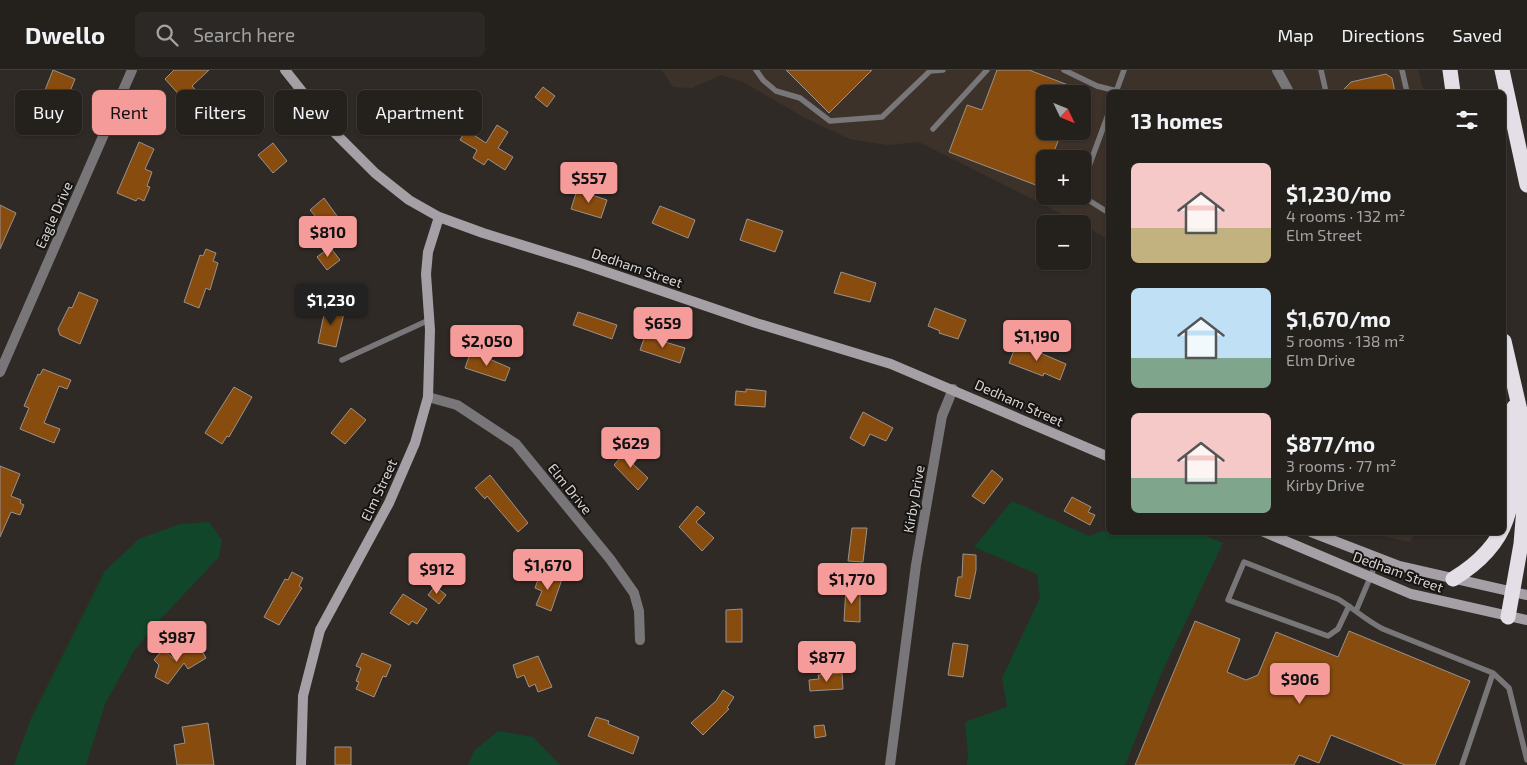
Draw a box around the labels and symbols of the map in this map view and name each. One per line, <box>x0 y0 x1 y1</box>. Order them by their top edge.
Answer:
north arrow <box>1036 85 1091 140</box>
pin: $557 <box>559 162 619 204</box>
street label: Eagle Drive <box>31 179 76 251</box>
pin: $810 <box>298 216 358 258</box>
street label: Dedham Street <box>590 244 685 291</box>
pin: $1,230 <box>290 284 372 326</box>
pin: $659 <box>633 306 693 349</box>
pin: $1,190 <box>996 320 1078 362</box>
pin: $2,050 <box>446 324 528 367</box>
street label: Dedham Street <box>972 375 1066 430</box>
pin: $629 <box>601 426 661 469</box>
street label: Elm Street <box>357 456 400 523</box>
street label: Elm Drive <box>545 460 596 518</box>
street label: Kirby Drive <box>899 464 928 534</box>
street label: Dedham Street <box>1351 547 1446 596</box>
pin: $1,670 <box>507 548 589 591</box>
pin: $912 <box>407 552 467 595</box>
pin: $1,770 <box>811 562 893 605</box>
pin: $987 <box>147 620 207 663</box>
pin: $877 <box>797 640 857 683</box>
pin: $906 <box>1270 662 1330 705</box>

